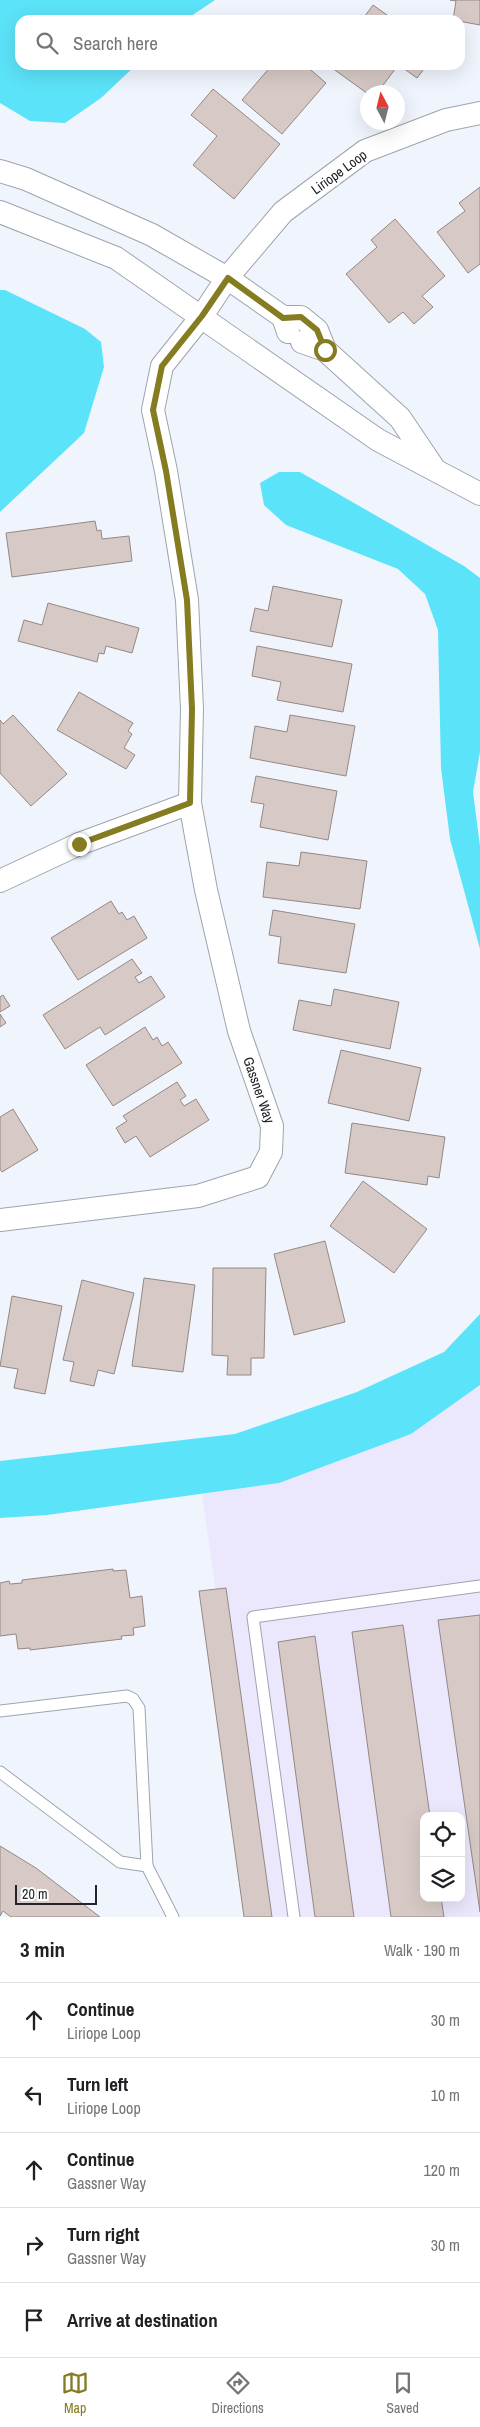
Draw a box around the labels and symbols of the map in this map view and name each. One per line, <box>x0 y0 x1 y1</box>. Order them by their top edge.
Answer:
north arrow <box>360 85 405 130</box>
street label: Liriope Loop <box>308 146 370 198</box>
route start <box>314 339 337 362</box>
route end <box>68 833 91 856</box>
street label: Gassner Way <box>239 1054 279 1126</box>
scale bar <box>15 1882 98 1905</box>

